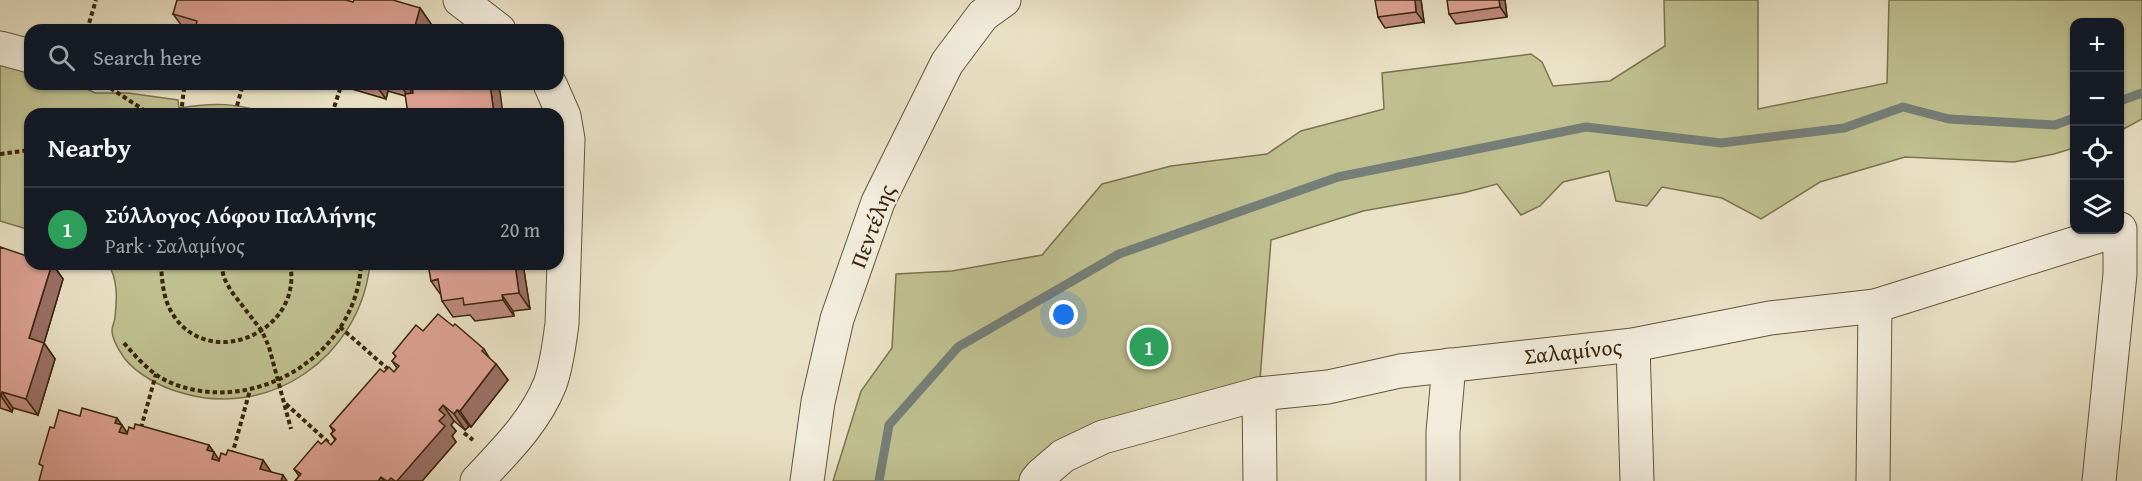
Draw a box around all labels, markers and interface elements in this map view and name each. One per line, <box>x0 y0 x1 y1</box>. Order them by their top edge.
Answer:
map controls <box>2070 18 2124 234</box>
button: + <box>2070 18 2124 72</box>
search box <box>24 24 564 90</box>
icon: search <box>45 41 78 74</box>
text: Search here <box>93 41 202 73</box>
button: − <box>2070 72 2124 126</box>
button: locate <box>2070 126 2124 180</box>
text: Nearby <box>48 128 131 167</box>
street label: Πεντέλης <box>841 179 903 272</box>
button: layers <box>2070 180 2124 234</box>
text: Σύλλογος Λόφου Παλλήνης <box>105 199 376 231</box>
text: 1 <box>62 215 73 244</box>
text: 20 m <box>500 215 540 244</box>
text: Park · Σαλαμίνος <box>105 231 245 260</box>
your location <box>1049 300 1078 329</box>
pin: 1 <box>1130 324 1168 370</box>
street label: Σαλαμίνος <box>1523 330 1624 372</box>

